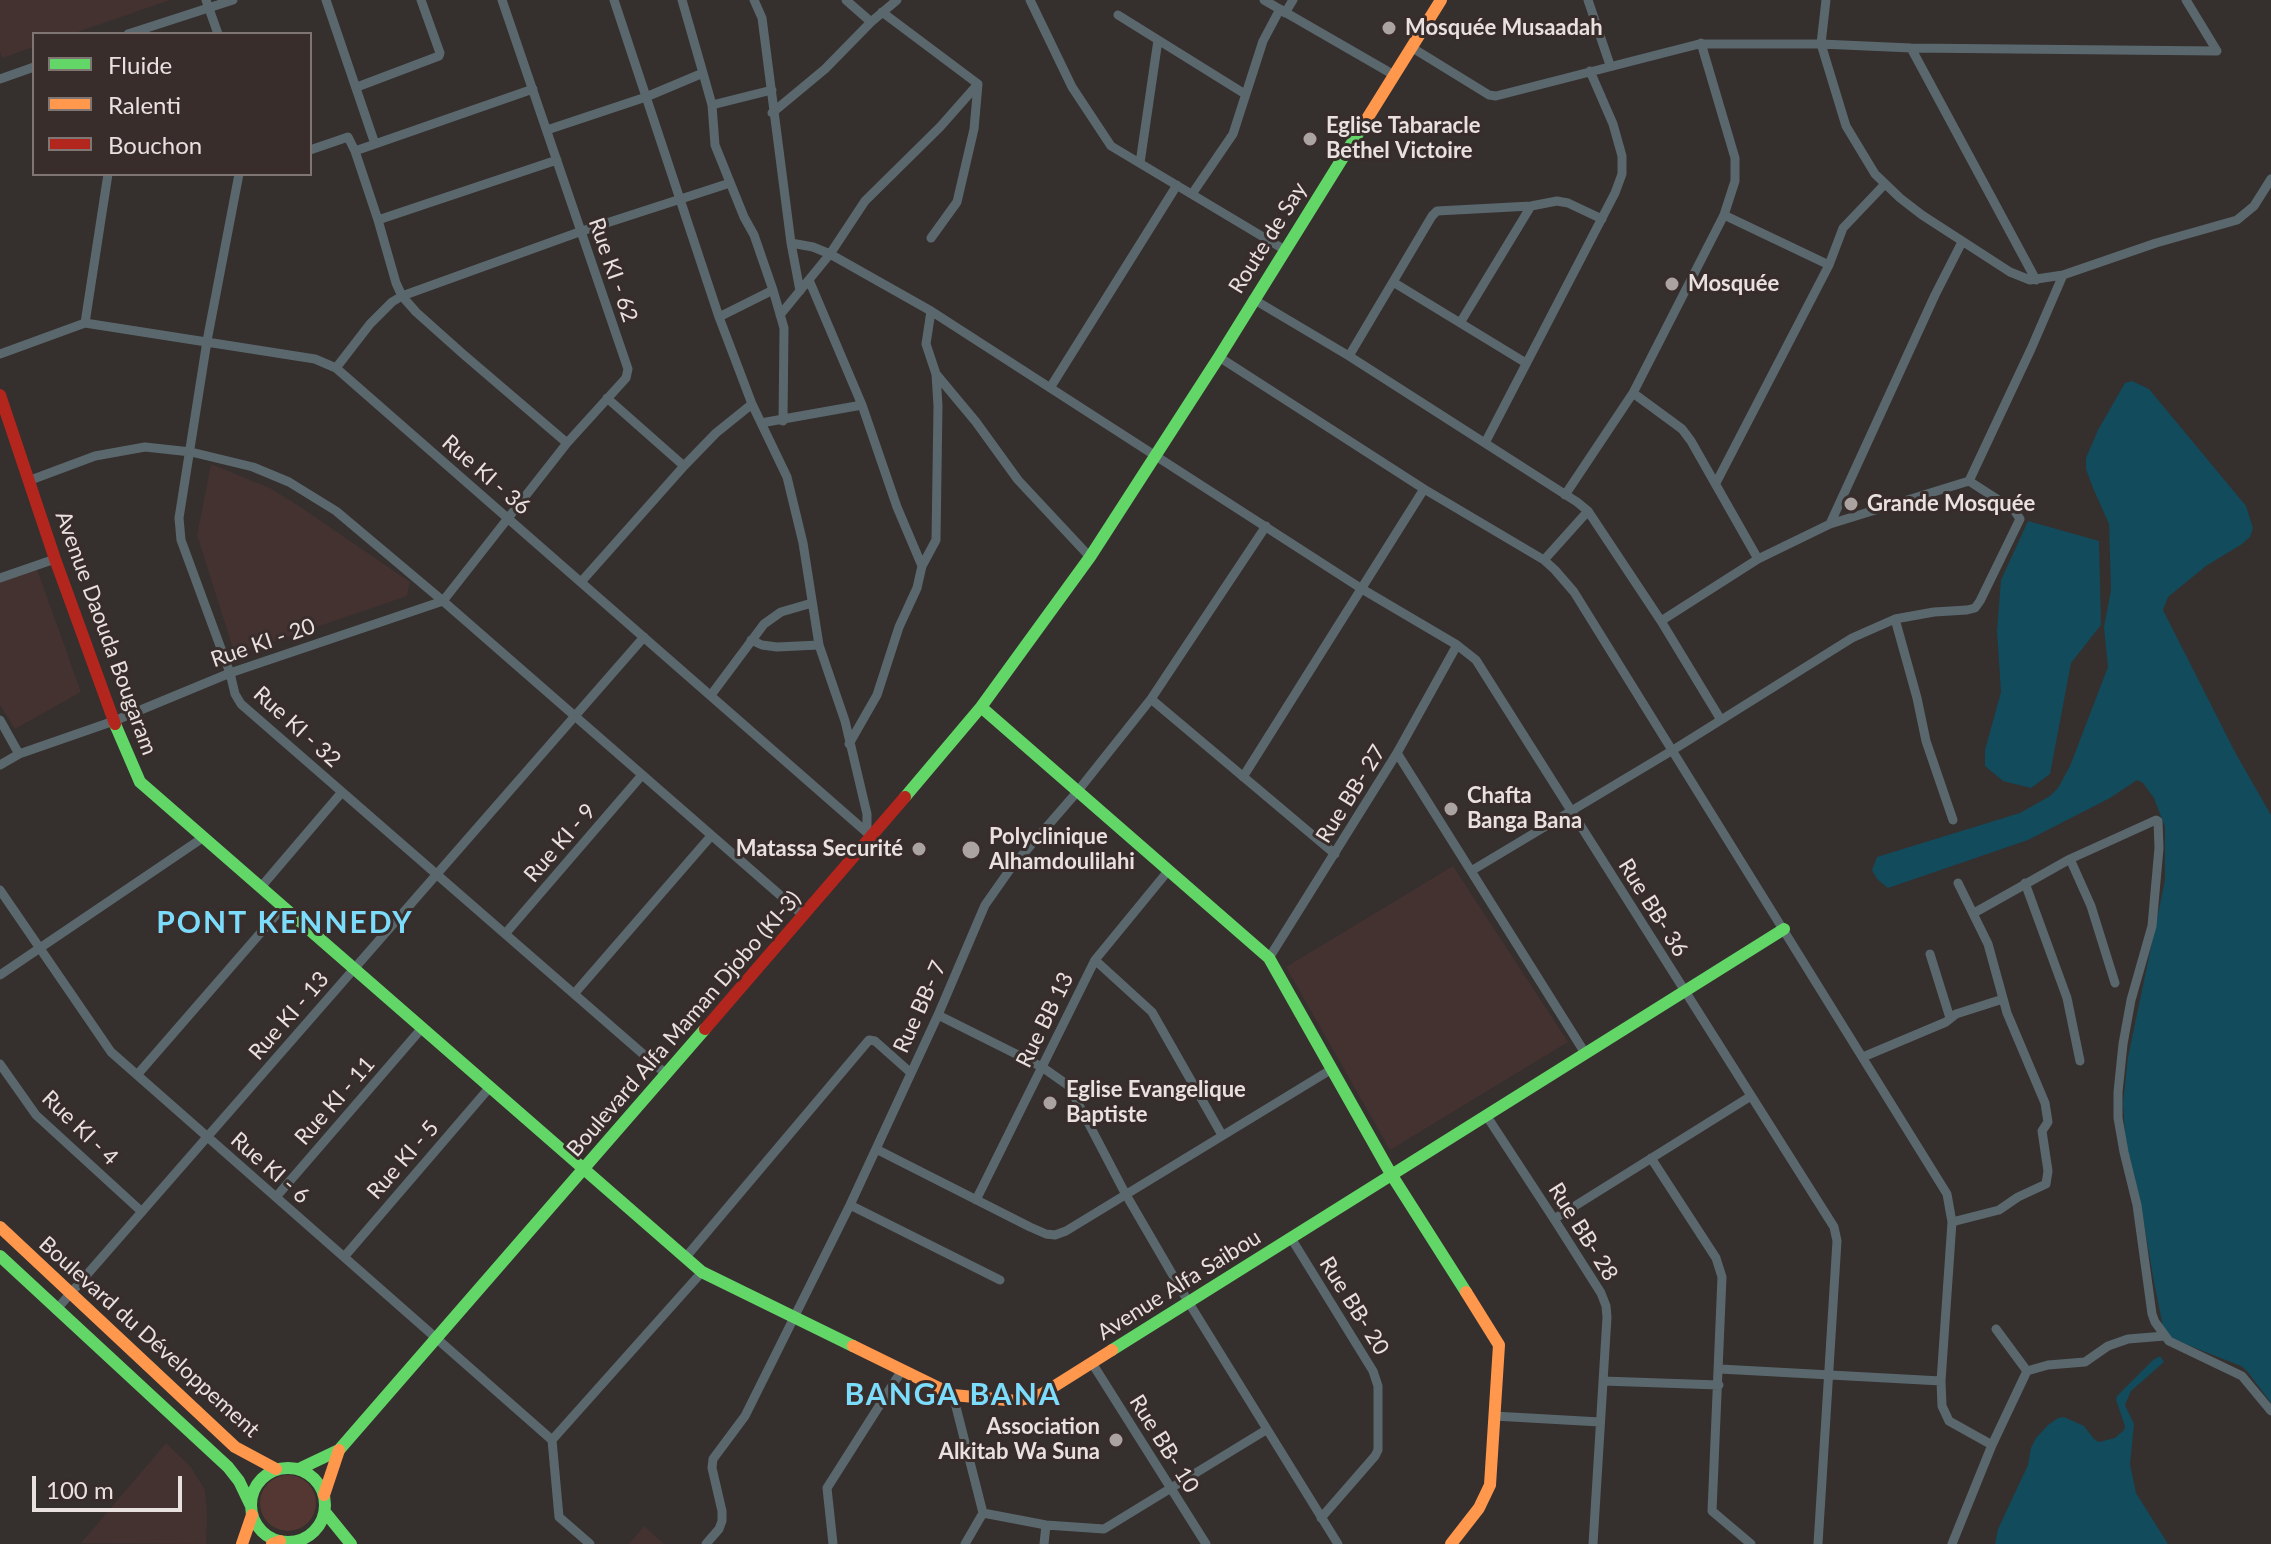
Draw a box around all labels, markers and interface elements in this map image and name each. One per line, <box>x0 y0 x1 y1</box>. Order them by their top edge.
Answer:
place label: Mosquée Musaadah <box>1405 15 1603 41</box>
marker: Mosquée Musaadah <box>1380 19 1398 37</box>
legend <box>32 32 312 176</box>
text: Fluide <box>108 50 172 79</box>
text: Ralenti <box>108 90 181 119</box>
place label: Eglise Tabaracle Bethel Victoire <box>1326 113 1480 164</box>
text: Bouchon <box>108 130 202 159</box>
marker: Eglise Tabaracle Bethel Victoire <box>1301 130 1319 148</box>
street label: Route de Say <box>1223 177 1313 299</box>
street label: Rue KI - 62 <box>583 214 643 326</box>
place label: Mosquée <box>1688 271 1779 297</box>
marker: Mosquée <box>1663 275 1681 293</box>
street label: Rue KI - 36 <box>436 429 536 521</box>
place label: Grande Mosquée <box>1867 491 2035 517</box>
marker: Grande Mosquée <box>1842 495 1860 513</box>
street label: Avenue Daouda Bougaram <box>50 508 162 758</box>
street label: Rue KI - 20 <box>207 613 319 673</box>
street label: Rue KI - 32 <box>248 681 346 773</box>
street label: Rue BB- 27 <box>1310 740 1392 848</box>
place label: Chafta Banga Bana <box>1467 783 1582 834</box>
street label: Rue KI - 9 <box>519 798 601 888</box>
marker: Chafta Banga Bana <box>1442 800 1460 818</box>
place label: Polyclinique Alhamdoulilahi <box>989 824 1135 876</box>
place label: Matassa Securité <box>736 836 903 862</box>
marker: Polyclinique Alhamdoulilahi <box>960 839 982 861</box>
marker: Matassa Securité <box>910 840 928 858</box>
street label: Rue BB- 36 <box>1612 854 1694 962</box>
street label: Boulevard Alfa Maman Djobo (KI-3) <box>561 886 807 1162</box>
district label: PONT KENNEDY <box>156 905 414 941</box>
street label: Rue BB- 7 <box>888 957 952 1057</box>
street label: Rue KI - 13 <box>243 966 335 1066</box>
street label: Rue BB 13 <box>1011 968 1079 1072</box>
street label: Rue KI - 11 <box>289 1051 381 1151</box>
place label: Eglise Evangelique Baptiste <box>1066 1077 1246 1128</box>
street label: Rue KI - 4 <box>36 1085 124 1171</box>
marker: Eglise Evangelique Baptiste <box>1041 1094 1059 1112</box>
street label: Rue KI - 5 <box>362 1115 444 1205</box>
street label: Rue KI - 6 <box>225 1127 315 1209</box>
street label: Rue BB- 28 <box>1542 1178 1624 1286</box>
street label: Avenue Alfa Saibou <box>1092 1224 1266 1346</box>
street label: Boulevard du Développement <box>33 1231 265 1443</box>
street label: Rue BB- 20 <box>1313 1252 1395 1360</box>
district label: BANGA BANA <box>844 1377 1062 1413</box>
street label: Rue BB- 10 <box>1123 1390 1205 1498</box>
place label: Association Alkitab Wa Suna <box>939 1414 1100 1466</box>
marker: Association Alkitab Wa Suna <box>1107 1431 1125 1449</box>
scale bar <box>36 1460 186 1510</box>
text: 100 m <box>46 1475 114 1504</box>

